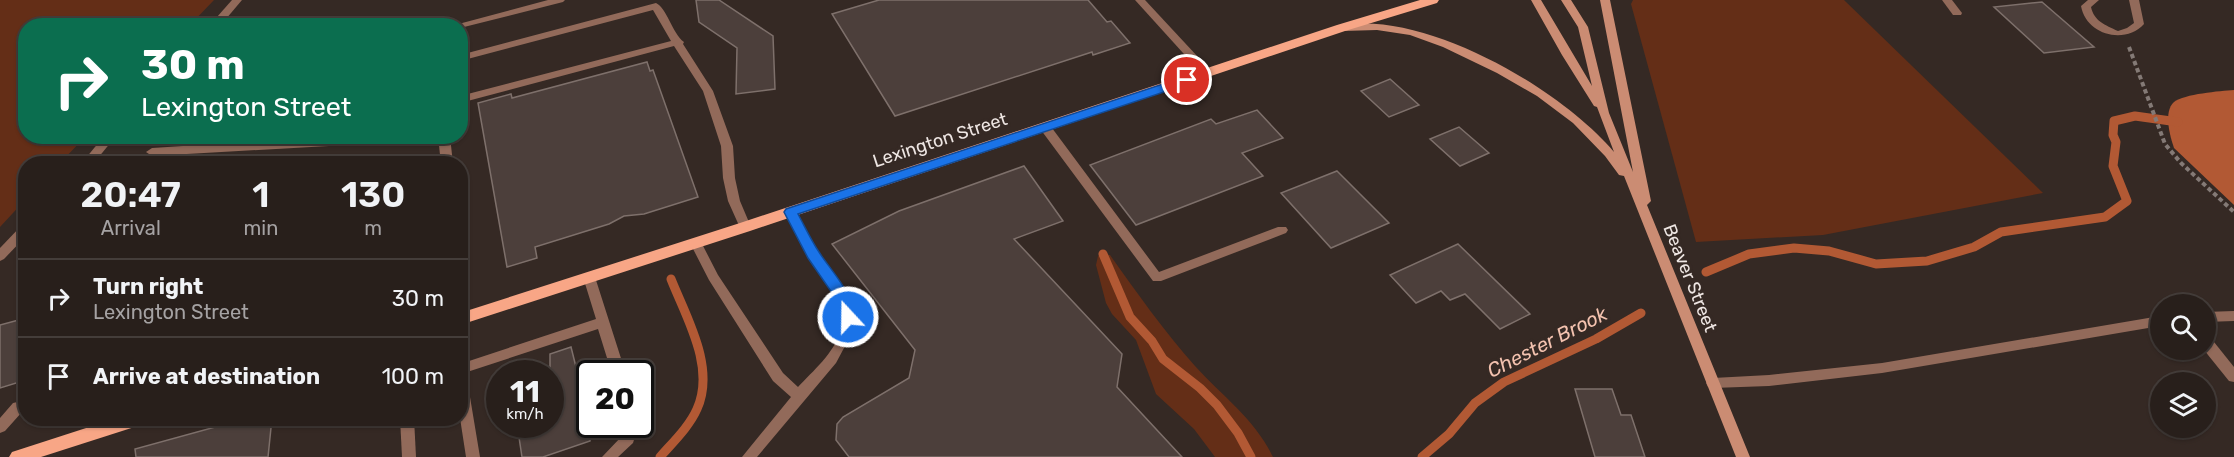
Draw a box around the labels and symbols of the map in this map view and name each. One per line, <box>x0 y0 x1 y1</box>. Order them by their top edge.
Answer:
pin <box>1161 54 1212 105</box>
street label: Lexington Street <box>870 108 1010 172</box>
street label: Beaver Street <box>1658 221 1722 335</box>
position arrow <box>816 285 880 349</box>
water label: Chester Brook <box>1483 301 1612 383</box>
speed limit sign: 20 <box>576 360 654 438</box>

